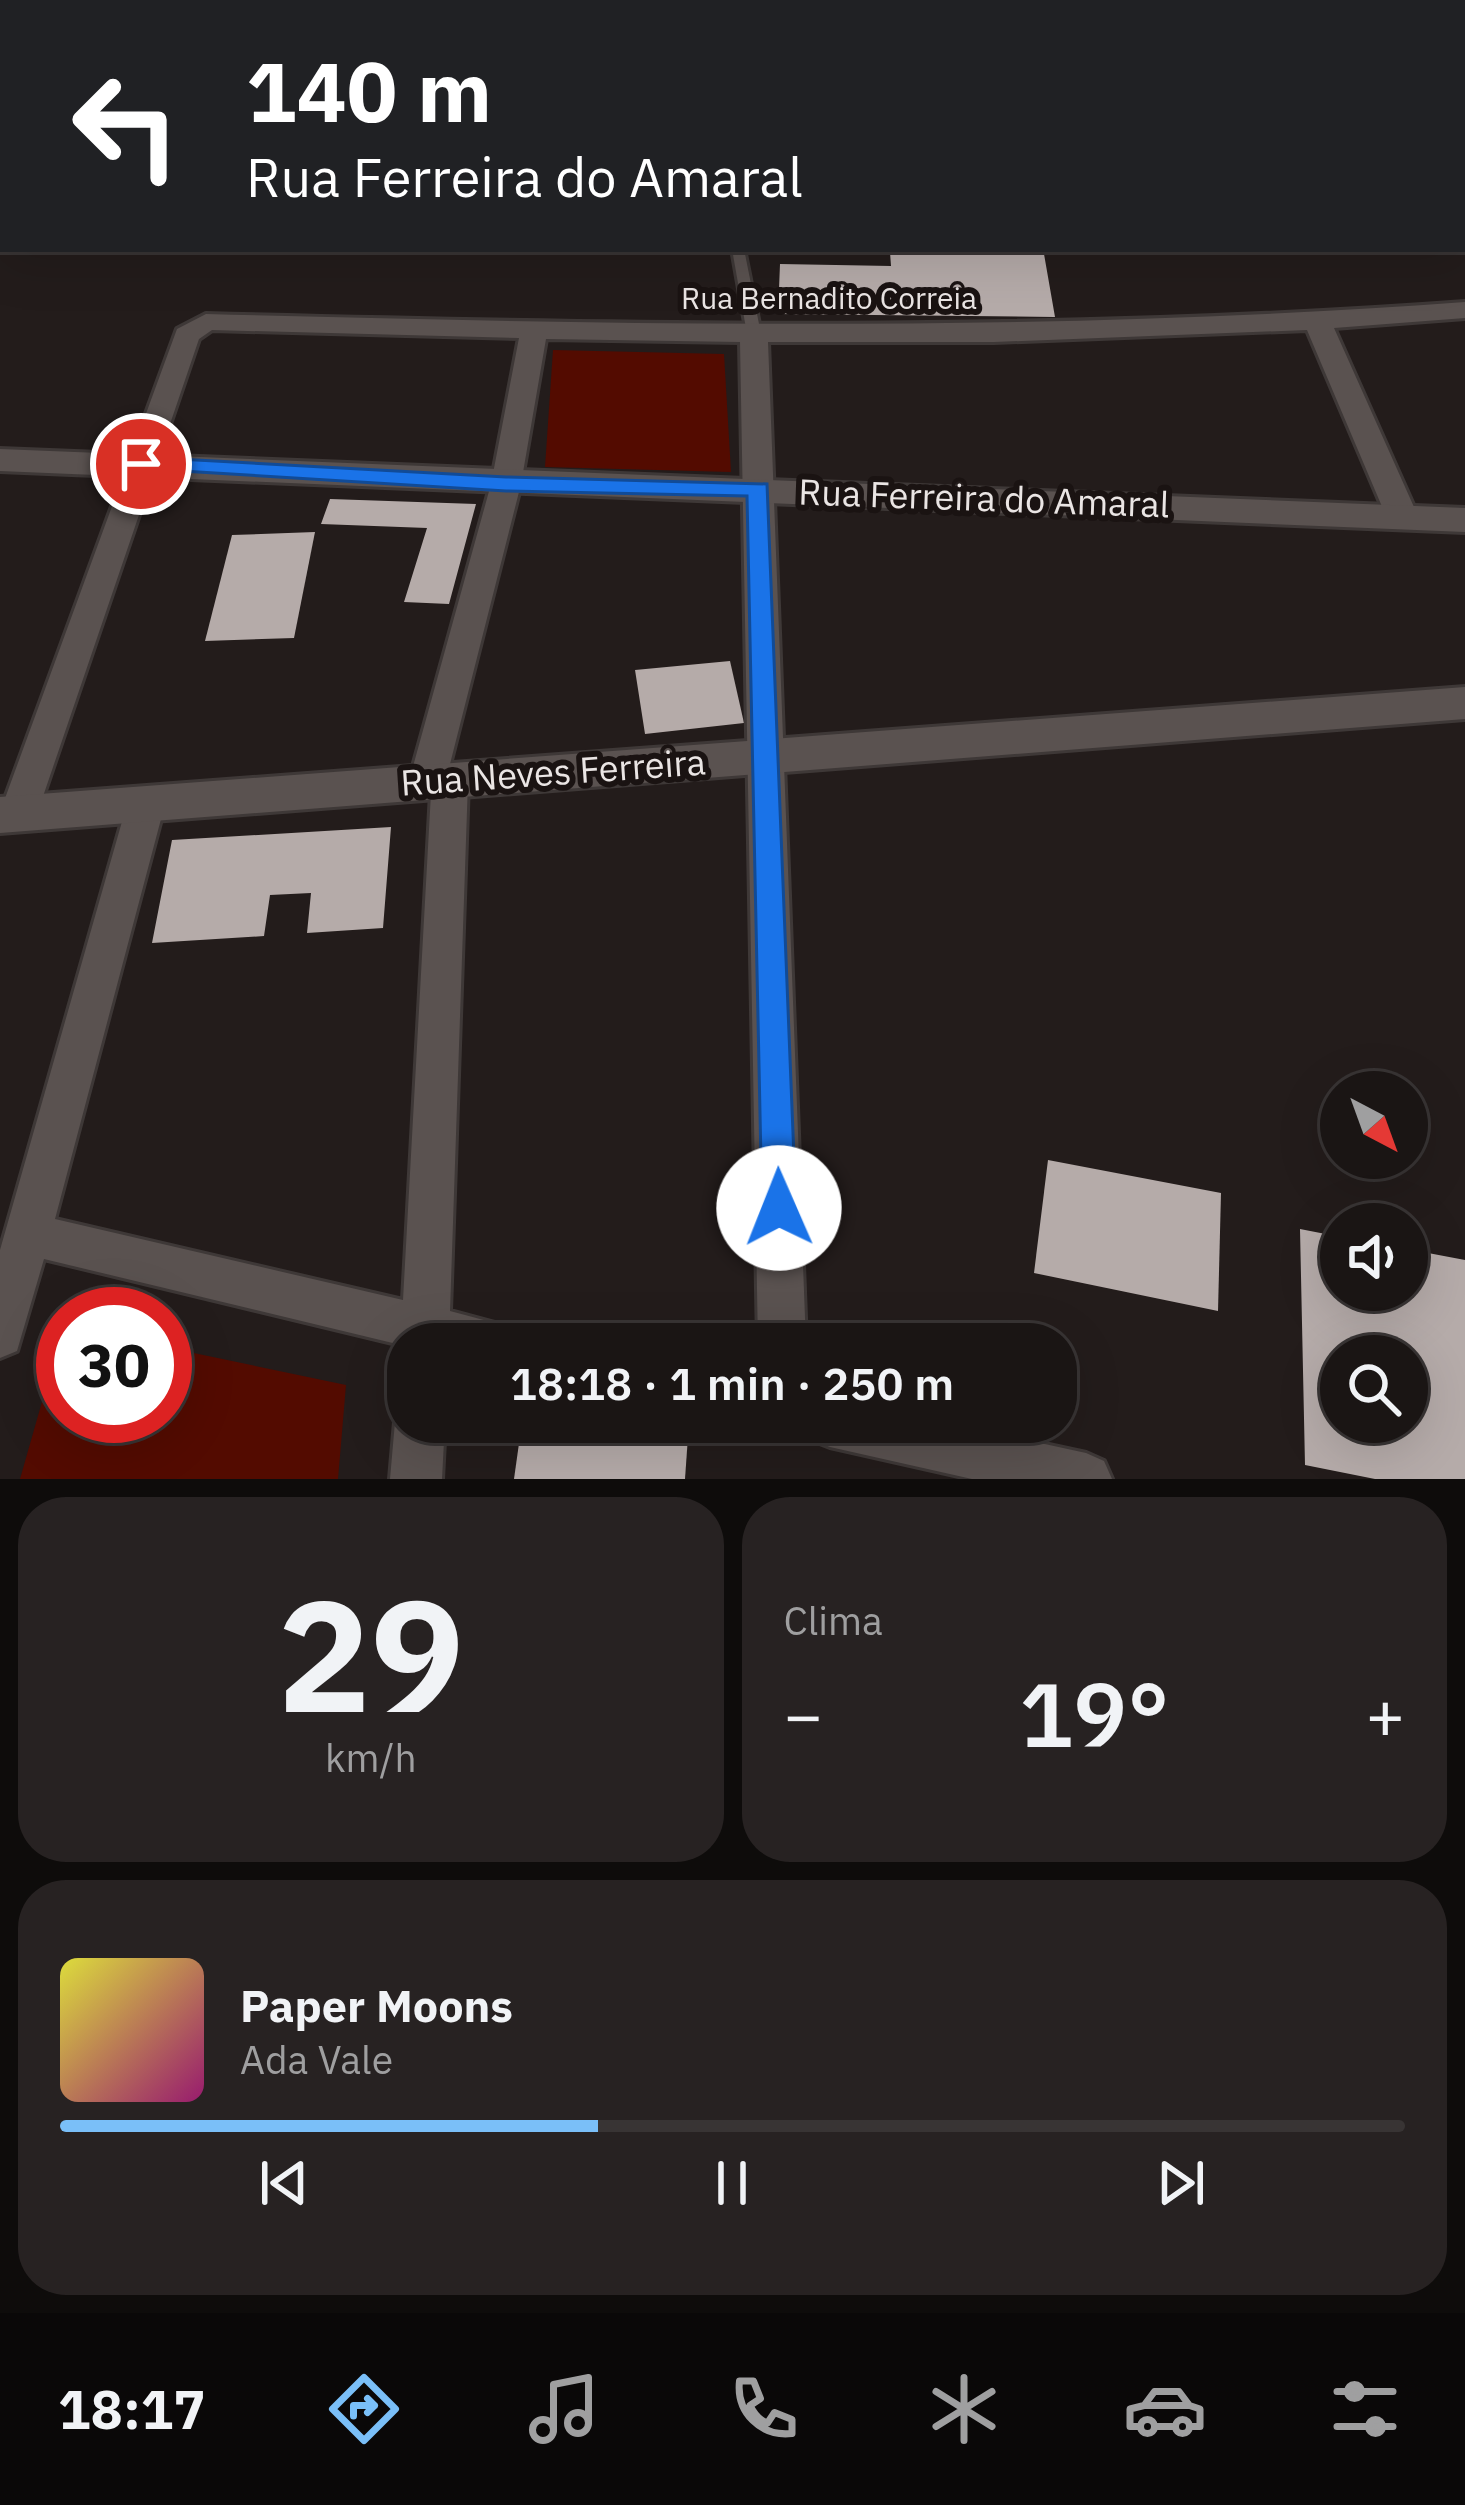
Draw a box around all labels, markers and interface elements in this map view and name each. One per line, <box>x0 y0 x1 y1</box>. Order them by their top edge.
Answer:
text: 140 m <box>246 36 492 145</box>
icon: left <box>48 48 204 204</box>
text: Rua Ferreira do Amaral <box>246 142 803 212</box>
street label: Rua Bernadito Correia <box>681 278 977 317</box>
pin <box>90 413 192 515</box>
icon: arrive <box>108 431 174 497</box>
street label: Rua Ferreira do Amaral <box>798 468 1170 527</box>
street label: Rua Neves Ferreira <box>399 737 707 806</box>
north arrow <box>1320 1071 1428 1179</box>
map controls <box>1320 1071 1428 1443</box>
position arrow <box>716 1145 842 1271</box>
button: sound <box>1320 1203 1428 1311</box>
speed limit sign: 30 <box>36 1287 192 1443</box>
button: search <box>1320 1335 1428 1443</box>
text: 18:18 · 1 min · 250 m <box>510 1354 954 1412</box>
text: 29 <box>277 1552 464 1755</box>
text: Clima <box>784 1595 883 1646</box>
text: 19° <box>1019 1655 1169 1772</box>
text: − <box>784 1671 823 1757</box>
text: + <box>1365 1671 1405 1757</box>
text: km/h <box>325 1732 417 1783</box>
text: Paper Moons <box>240 1976 513 2034</box>
text: Ada Vale <box>240 2034 393 2085</box>
icon: previous <box>251 2150 317 2216</box>
icon: pause <box>699 2150 765 2216</box>
icon: next <box>1148 2150 1214 2216</box>
icon: directions <box>322 2367 406 2451</box>
icon: music <box>522 2367 606 2451</box>
icon: phone <box>722 2367 806 2451</box>
icon: climate <box>922 2367 1006 2451</box>
icon: car <box>1123 2367 1207 2451</box>
icon: filters <box>1323 2367 1407 2451</box>
text: 18:17 <box>58 2374 206 2444</box>

